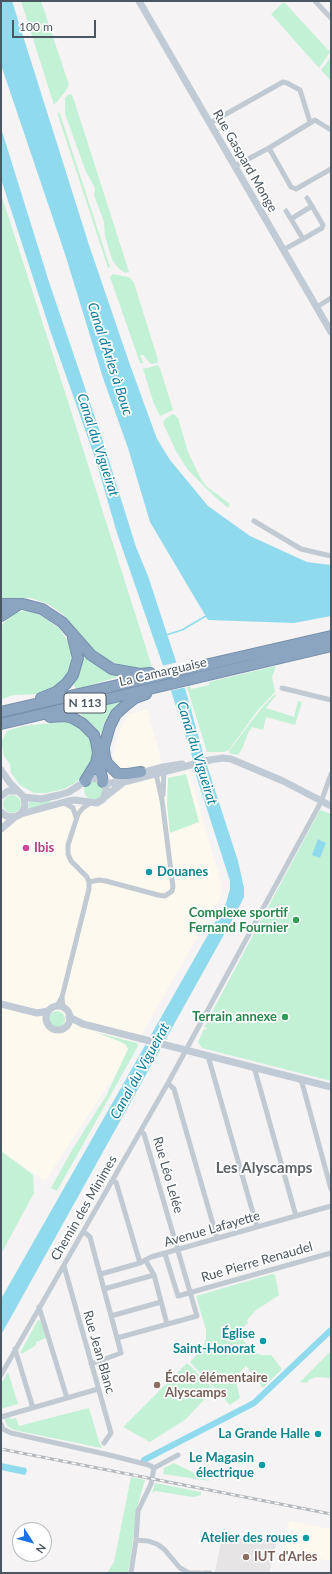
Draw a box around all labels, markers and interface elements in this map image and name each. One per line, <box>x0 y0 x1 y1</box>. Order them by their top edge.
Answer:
scale bar <box>14 12 98 38</box>
text: 100 m <box>19 19 53 34</box>
street label: Rue Gaspard Monge <box>209 107 281 215</box>
water label: Canal d'Arles à Bouc <box>84 300 136 418</box>
water label: Canal du Vigueirat <box>73 391 123 499</box>
street label: La Camarguaise <box>118 654 208 690</box>
road number: N 113 <box>64 693 106 713</box>
water label: Canal du Vigueirat <box>173 699 221 807</box>
place label: Ibis <box>34 840 54 856</box>
marker: Ibis <box>21 843 31 853</box>
place label: Douanes <box>157 864 208 880</box>
marker: Douanes <box>144 867 154 877</box>
place label: Complexe sportif Fernand Fournier <box>189 905 288 936</box>
marker: Complexe sportif Fernand Fournier <box>291 915 301 925</box>
place label: Terrain annexe <box>192 1009 277 1025</box>
marker: Terrain annexe <box>280 1012 290 1022</box>
water label: Canal du Vigueirat <box>107 1020 173 1122</box>
street label: Rue Léo Lelée <box>150 1135 186 1215</box>
street label: Chemin des Minimes <box>48 1153 120 1263</box>
district label: Les Alyscamps <box>216 1159 312 1177</box>
street label: Avenue Lafayette <box>162 1208 262 1250</box>
street label: Rue Pierre Renaudel <box>199 1239 315 1285</box>
street label: Rue Jean Blanc <box>80 1309 118 1395</box>
place label: Église Saint-Honorat <box>173 1326 255 1357</box>
marker: Église Saint-Honorat <box>258 1336 268 1346</box>
place label: École élémentaire Alyscamps <box>165 1370 268 1401</box>
marker: École élémentaire Alyscamps <box>152 1380 162 1390</box>
place label: La Grande Halle <box>218 1426 310 1442</box>
marker: La Grande Halle <box>313 1429 323 1439</box>
place label: Le Magasin électrique <box>189 1450 254 1481</box>
marker: Le Magasin électrique <box>257 1460 267 1470</box>
north arrow <box>12 1522 52 1562</box>
place label: Atelier des roues <box>201 1530 298 1546</box>
marker: Atelier des roues <box>301 1533 311 1543</box>
text: N <box>34 1542 49 1556</box>
place label: IUT d'Arles <box>254 1549 318 1565</box>
marker: IUT d'Arles <box>241 1552 251 1562</box>

